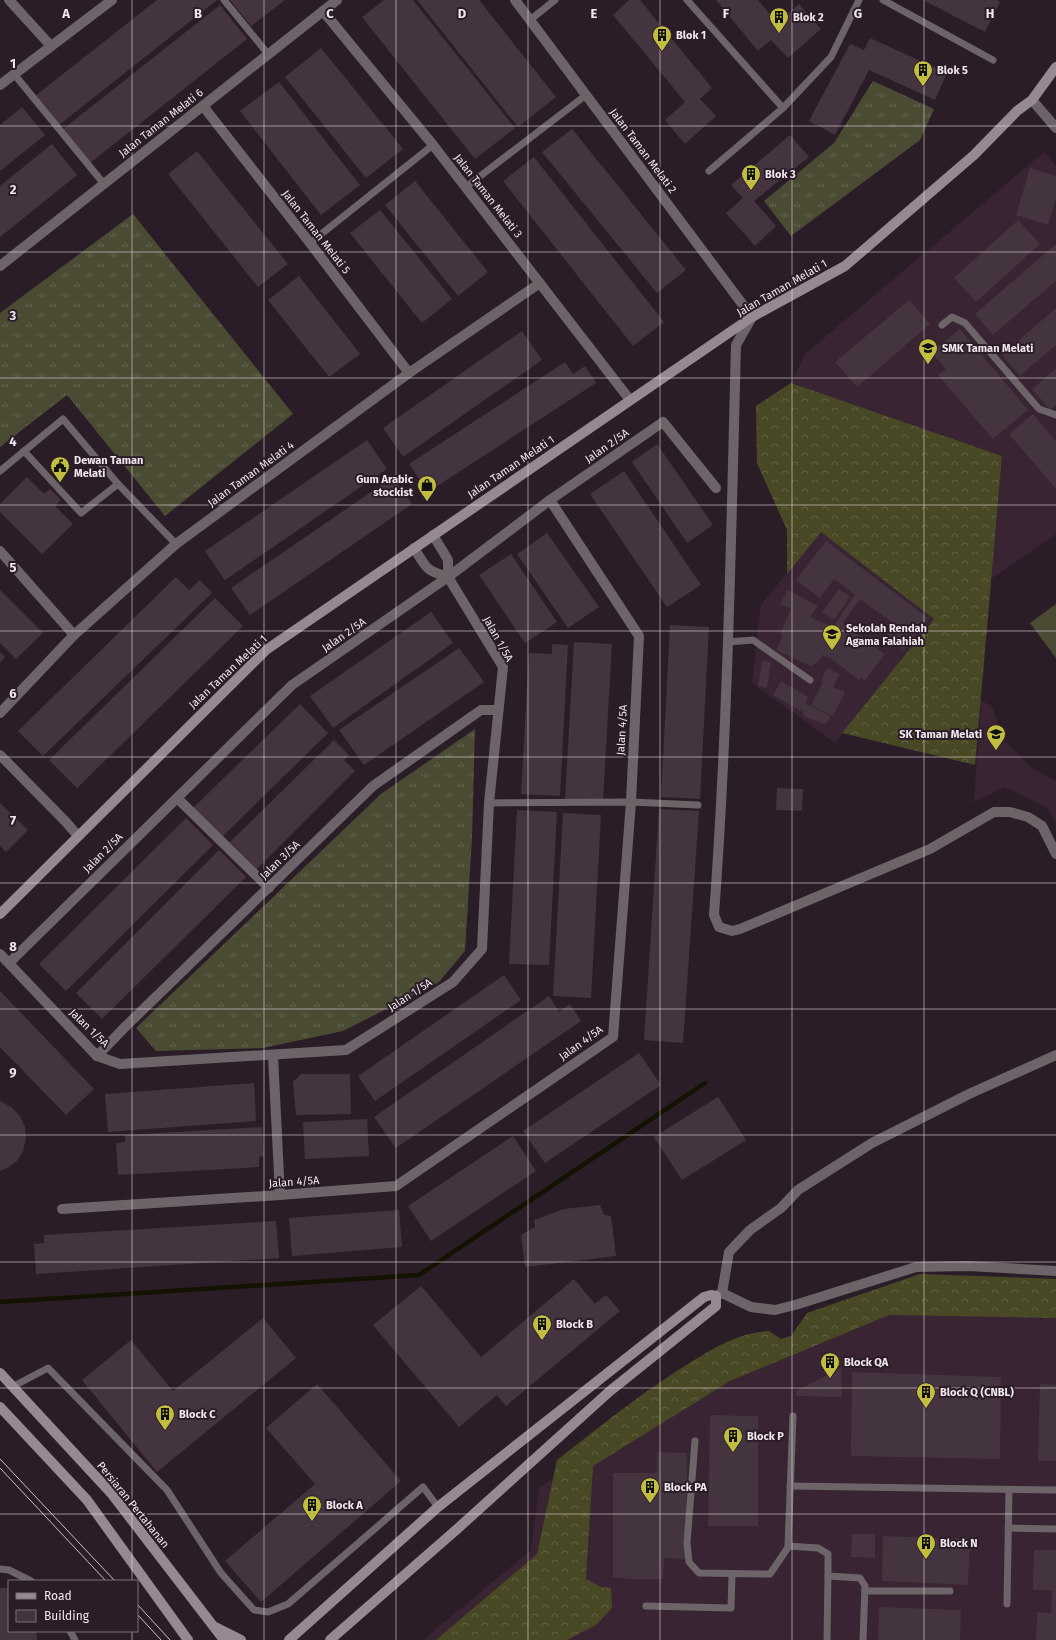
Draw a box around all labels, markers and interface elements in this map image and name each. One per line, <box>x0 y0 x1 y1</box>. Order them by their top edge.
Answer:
text: A <box>61 6 70 21</box>
text: B <box>194 6 202 21</box>
text: C <box>326 6 334 21</box>
text: D <box>458 6 467 21</box>
text: E <box>591 6 598 21</box>
text: F <box>723 6 730 21</box>
building icon: Blok 2 <box>768 6 790 34</box>
text: G <box>854 6 862 21</box>
text: H <box>986 6 994 21</box>
place label: Blok 2 <box>793 11 824 24</box>
building icon: Blok 1 <box>651 24 673 52</box>
place label: Blok 1 <box>676 29 706 42</box>
text: 1 <box>10 56 16 71</box>
building icon: Blok 5 <box>912 59 934 87</box>
place label: Blok 5 <box>937 64 968 77</box>
street label: Jalan Taman Melati 6 <box>116 86 206 160</box>
street label: Jalan Taman Melati 2 <box>607 106 679 196</box>
street label: Jalan Taman Melati 3 <box>451 151 525 241</box>
building icon: Blok 3 <box>740 163 762 191</box>
place label: Blok 3 <box>765 168 796 181</box>
text: 2 <box>10 182 17 197</box>
street label: Jalan Taman Melati 5 <box>279 187 353 277</box>
street label: Jalan Taman Melati 1 <box>735 257 829 319</box>
text: 3 <box>9 308 17 323</box>
school or university icon: SMK Taman Melati <box>917 337 939 365</box>
place label: SMK Taman Melati <box>942 342 1033 355</box>
street label: Jalan 2/5A <box>583 426 632 466</box>
street label: Jalan Taman Melati 1 <box>465 433 557 501</box>
text: 4 <box>9 434 17 449</box>
street label: Jalan Taman Melati 4 <box>205 438 297 510</box>
place label: Dewan Taman Melati <box>74 454 143 480</box>
public building icon: Dewan Taman Melati <box>49 455 71 483</box>
place label: Gum Arabic stockist <box>356 473 414 499</box>
shop icon: Gum Arabic stockist <box>416 474 438 502</box>
text: 5 <box>10 560 17 575</box>
street label: Jalan 1/5A <box>480 614 516 665</box>
street label: Jalan 2/5A <box>320 615 369 655</box>
place label: Sekolah Rendah Agama Falahiah <box>845 622 927 648</box>
school or university icon: Sekolah Rendah Agama Falahiah <box>821 623 843 651</box>
street label: Jalan Taman Melati 1 <box>186 632 270 712</box>
text: 6 <box>9 686 17 701</box>
street label: Jalan 4/5A <box>614 704 630 756</box>
school or university icon: SK Taman Melati <box>985 723 1007 751</box>
place label: SK Taman Melati <box>899 728 982 741</box>
text: 7 <box>10 813 16 828</box>
street label: Jalan 2/5A <box>81 830 126 875</box>
street label: Jalan 3/5A <box>257 837 303 882</box>
text: 8 <box>9 939 17 954</box>
street label: Jalan 1/5A <box>386 976 435 1014</box>
street label: Jalan 1/5A <box>67 1006 112 1050</box>
street label: Jalan 4/5A <box>557 1022 606 1063</box>
text: 9 <box>9 1065 17 1080</box>
street label: Jalan 4/5A <box>268 1174 320 1190</box>
building icon: Block B <box>531 1313 553 1341</box>
place label: Block B <box>556 1318 593 1331</box>
building icon: Block QA <box>819 1351 841 1379</box>
place label: Block QA <box>844 1356 889 1369</box>
building icon: Block Q (CNBL) <box>915 1381 937 1409</box>
place label: Block Q (CNBL) <box>940 1386 1014 1399</box>
building icon: Block C <box>154 1403 176 1431</box>
place label: Block C <box>179 1408 216 1421</box>
building icon: Block P <box>722 1425 744 1453</box>
place label: Block P <box>747 1430 784 1443</box>
street label: Persiaran Pertahanan <box>94 1459 172 1551</box>
building icon: Block PA <box>639 1476 661 1504</box>
place label: Block PA <box>664 1481 707 1494</box>
building icon: Block A <box>301 1494 323 1522</box>
place label: Block A <box>326 1499 363 1512</box>
building icon: Block N <box>915 1532 937 1560</box>
place label: Block N <box>940 1537 978 1550</box>
legend <box>8 1580 138 1632</box>
text: Road <box>44 1589 72 1603</box>
text: Building <box>44 1609 90 1623</box>

